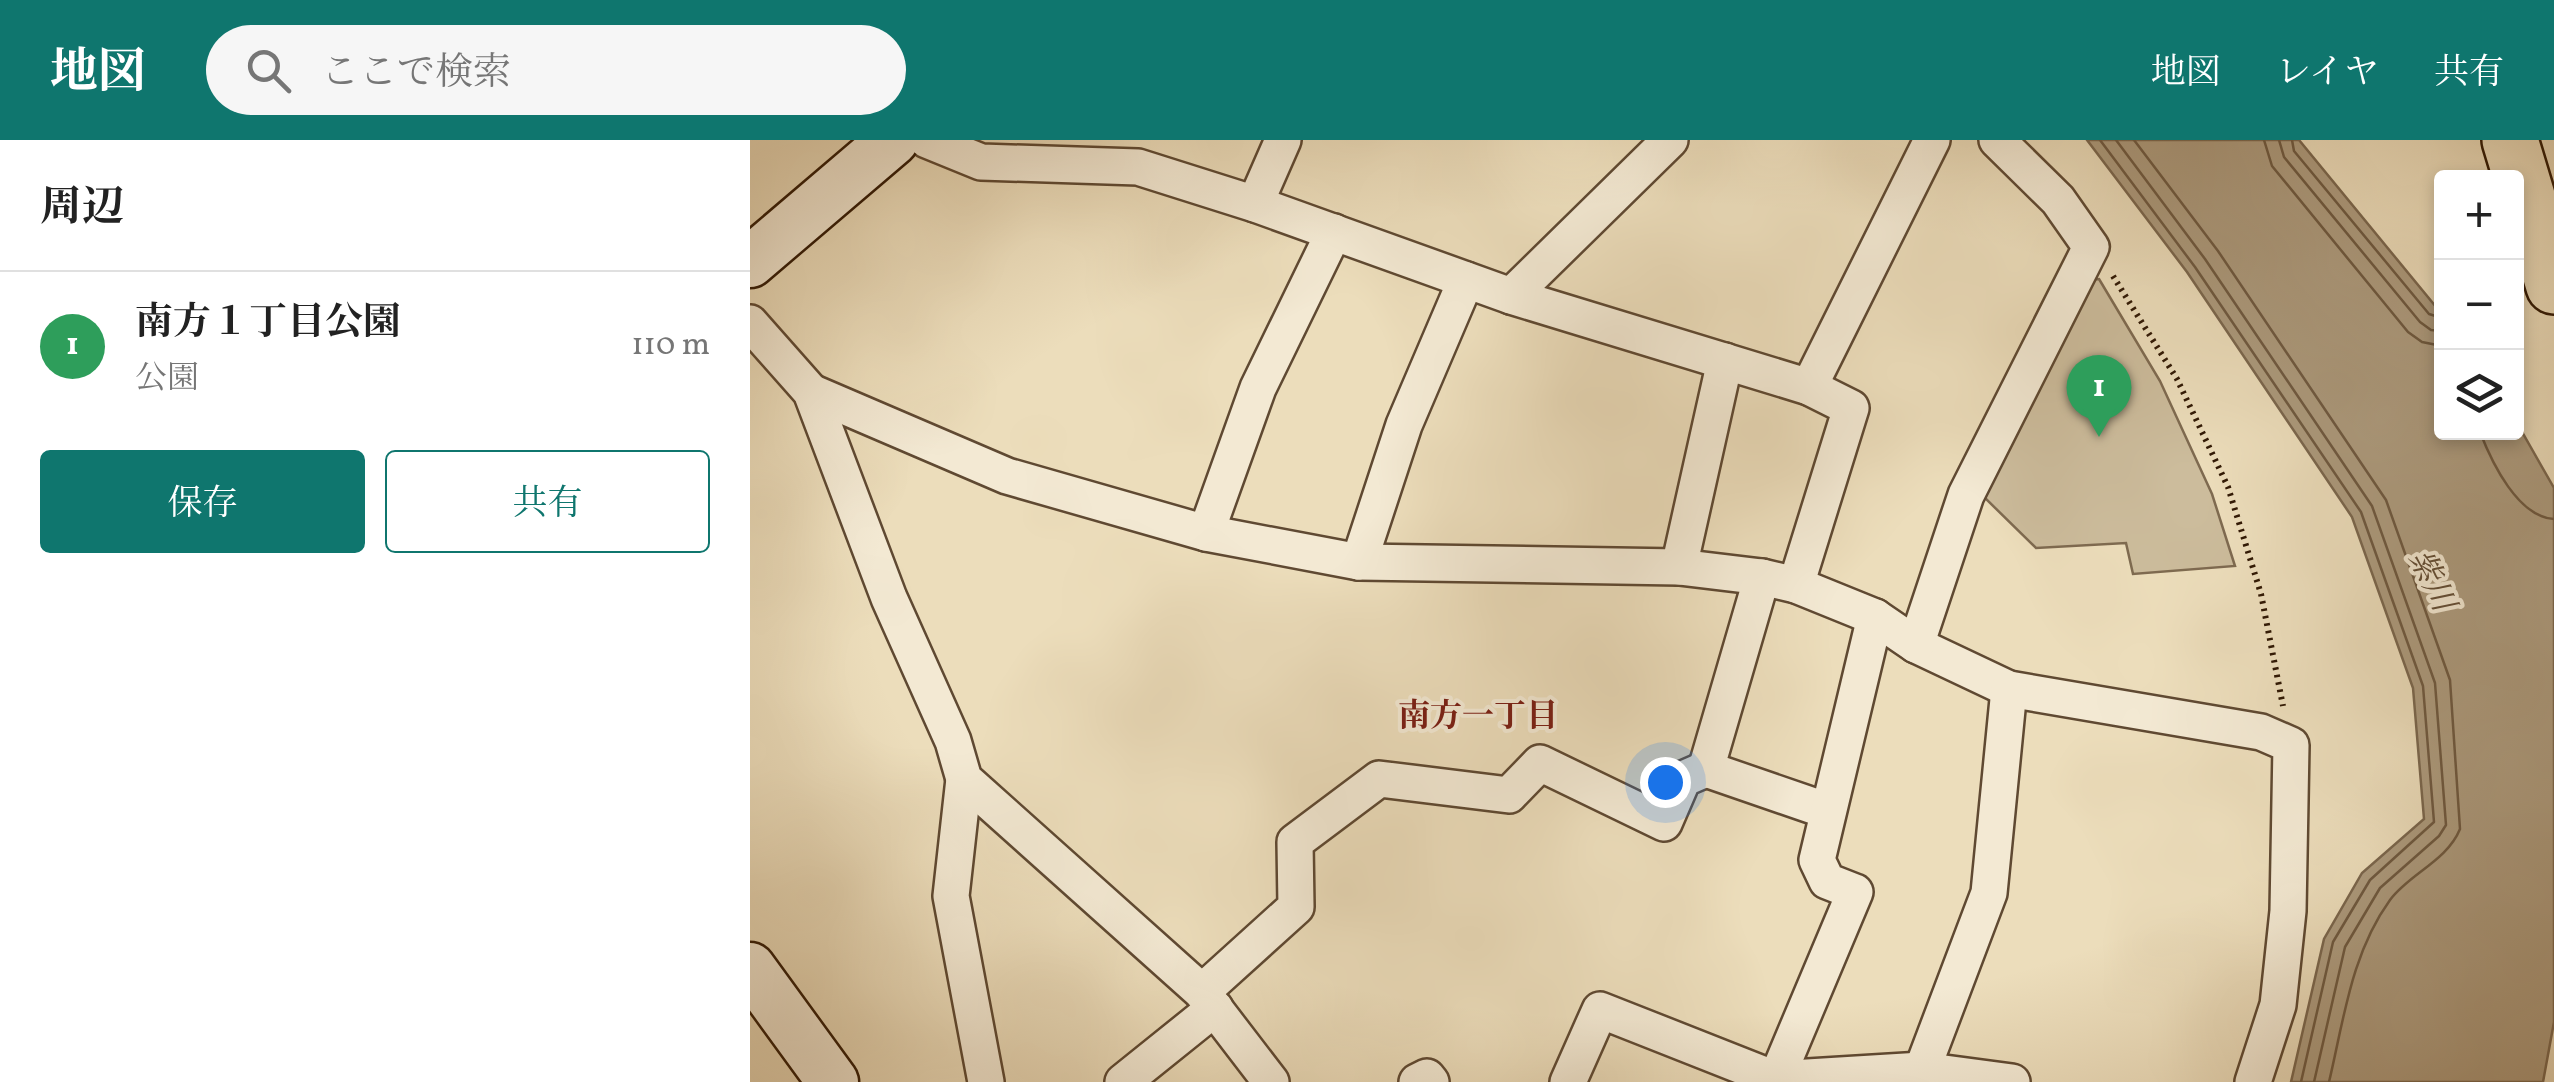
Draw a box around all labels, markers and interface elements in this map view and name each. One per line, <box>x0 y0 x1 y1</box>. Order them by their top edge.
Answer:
search box <box>206 25 906 115</box>
text: 地図 <box>50 41 146 108</box>
icon: search <box>241 43 296 98</box>
text: ここで検索 <box>321 48 511 101</box>
text: 地図 <box>2151 50 2221 98</box>
text: レイヤ <box>2276 50 2379 98</box>
text: 共有 <box>2434 50 2504 98</box>
map controls <box>2434 170 2524 440</box>
button: + <box>2434 170 2524 260</box>
text: 周辺 <box>40 180 124 239</box>
button: − <box>2434 260 2524 350</box>
text: 南方１丁目公園 <box>135 298 401 351</box>
text: 1 <box>66 324 79 368</box>
text: 110 m <box>631 324 710 368</box>
button: layers <box>2434 350 2524 440</box>
pin: 1 <box>2066 354 2132 437</box>
text: 公園 <box>135 358 199 402</box>
button: 保存 <box>40 450 365 553</box>
button: 共有 <box>385 450 710 553</box>
water label: 紫川 <box>2396 543 2465 622</box>
district label: 南方一丁目 <box>1398 696 1558 740</box>
your location <box>1640 757 1691 808</box>

